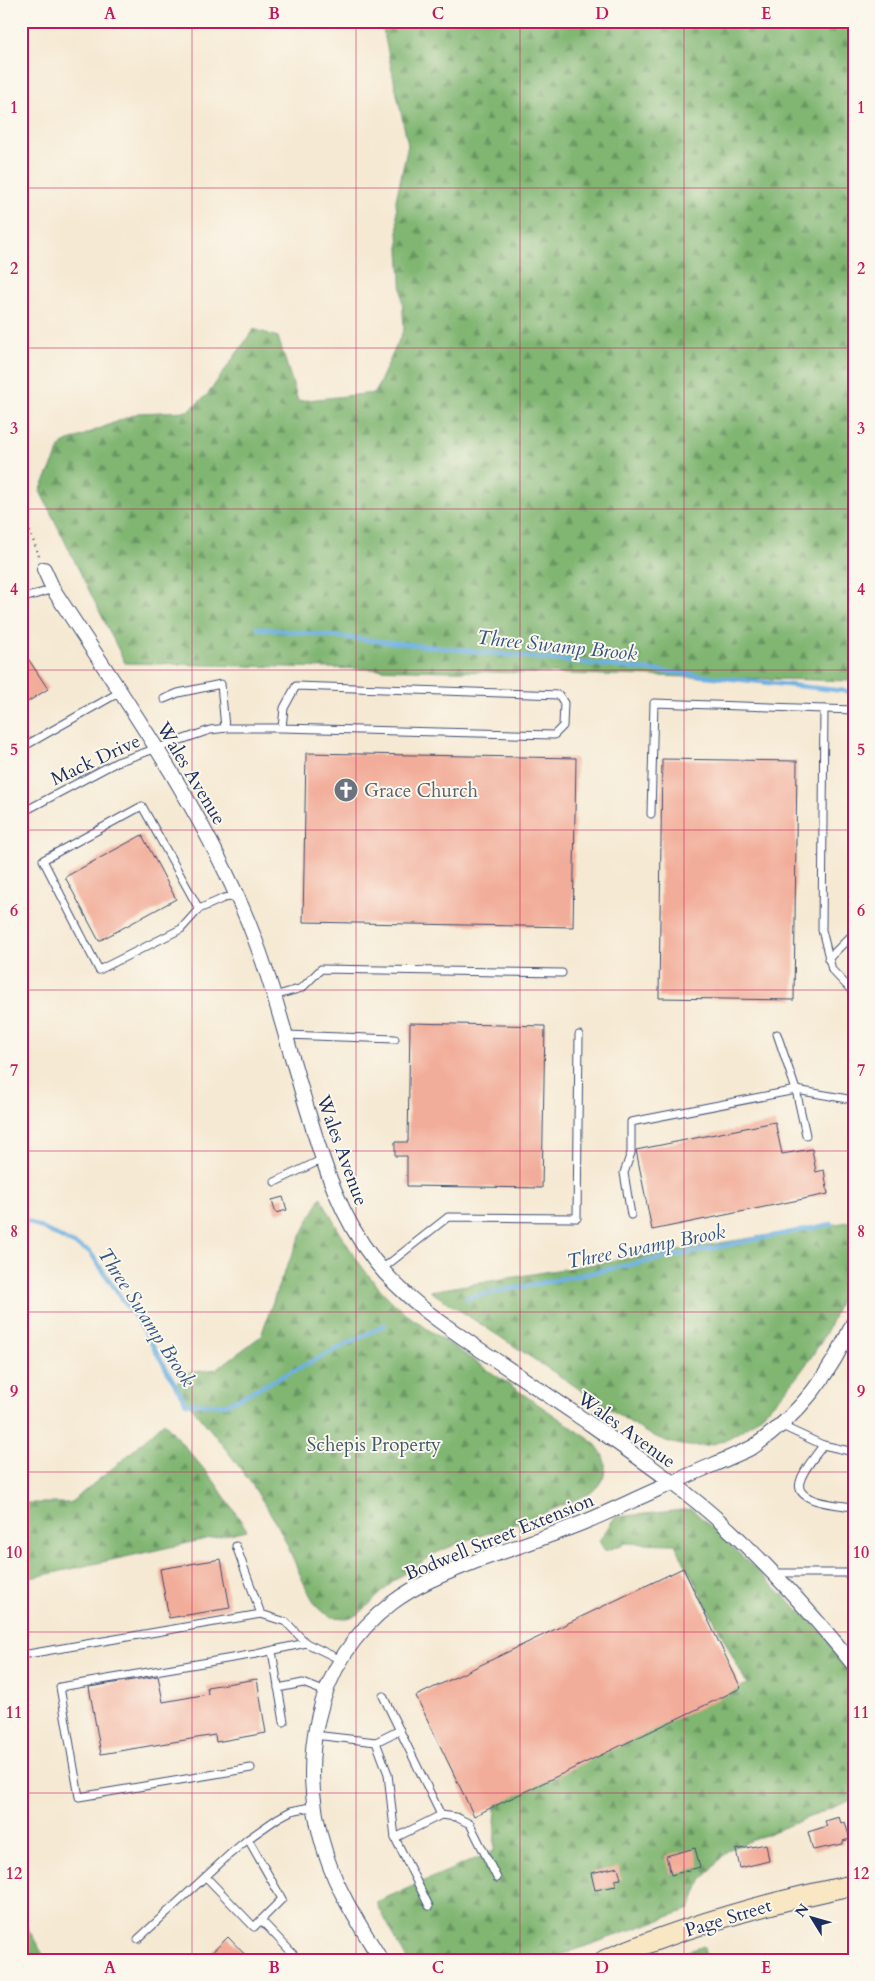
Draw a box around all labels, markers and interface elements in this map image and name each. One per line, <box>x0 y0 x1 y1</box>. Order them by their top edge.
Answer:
text: A <box>104 3 116 25</box>
text: B <box>268 3 280 25</box>
text: C <box>432 3 444 25</box>
text: D <box>595 3 609 25</box>
text: E <box>761 3 771 25</box>
text: 1 <box>10 97 18 119</box>
text: 1 <box>857 97 865 119</box>
text: 2 <box>10 258 18 280</box>
text: 2 <box>857 258 865 280</box>
text: 3 <box>10 418 18 440</box>
text: 3 <box>857 418 865 440</box>
text: 4 <box>10 579 18 601</box>
text: 4 <box>857 579 865 601</box>
water label: Three Swamp Brook <box>476 624 638 667</box>
street label: Wales Avenue <box>150 716 232 830</box>
street label: Mack Drive <box>46 728 144 792</box>
text: 5 <box>10 739 18 761</box>
text: 5 <box>857 739 865 761</box>
church icon: Grace Church <box>333 777 359 803</box>
place label: Grace Church <box>364 778 479 804</box>
text: 6 <box>10 900 18 922</box>
text: 6 <box>857 900 865 922</box>
text: 7 <box>10 1060 18 1082</box>
text: 7 <box>857 1060 865 1082</box>
street label: Wales Avenue <box>310 1091 374 1209</box>
water label: Three Swamp Brook <box>565 1218 728 1275</box>
text: 8 <box>10 1221 18 1243</box>
text: 8 <box>857 1221 865 1243</box>
water label: Three Swamp Brook <box>91 1242 202 1392</box>
text: 9 <box>10 1381 18 1403</box>
text: 9 <box>857 1381 865 1403</box>
street label: Wales Avenue <box>571 1385 681 1474</box>
park label: Schepis Property <box>307 1432 441 1458</box>
street label: Bodwell Street Extension <box>401 1487 598 1587</box>
text: 10 <box>6 1542 22 1564</box>
text: 10 <box>853 1542 869 1564</box>
text: 11 <box>6 1702 22 1724</box>
text: 11 <box>853 1702 869 1724</box>
text: 12 <box>6 1863 22 1885</box>
text: 12 <box>853 1863 869 1885</box>
street label: Page Street <box>682 1892 775 1943</box>
north arrow <box>788 1894 838 1944</box>
text: N <box>791 1900 813 1921</box>
text: A <box>104 1957 116 1979</box>
text: B <box>268 1957 280 1979</box>
text: C <box>432 1957 444 1979</box>
text: D <box>595 1957 609 1979</box>
text: E <box>761 1957 771 1979</box>

